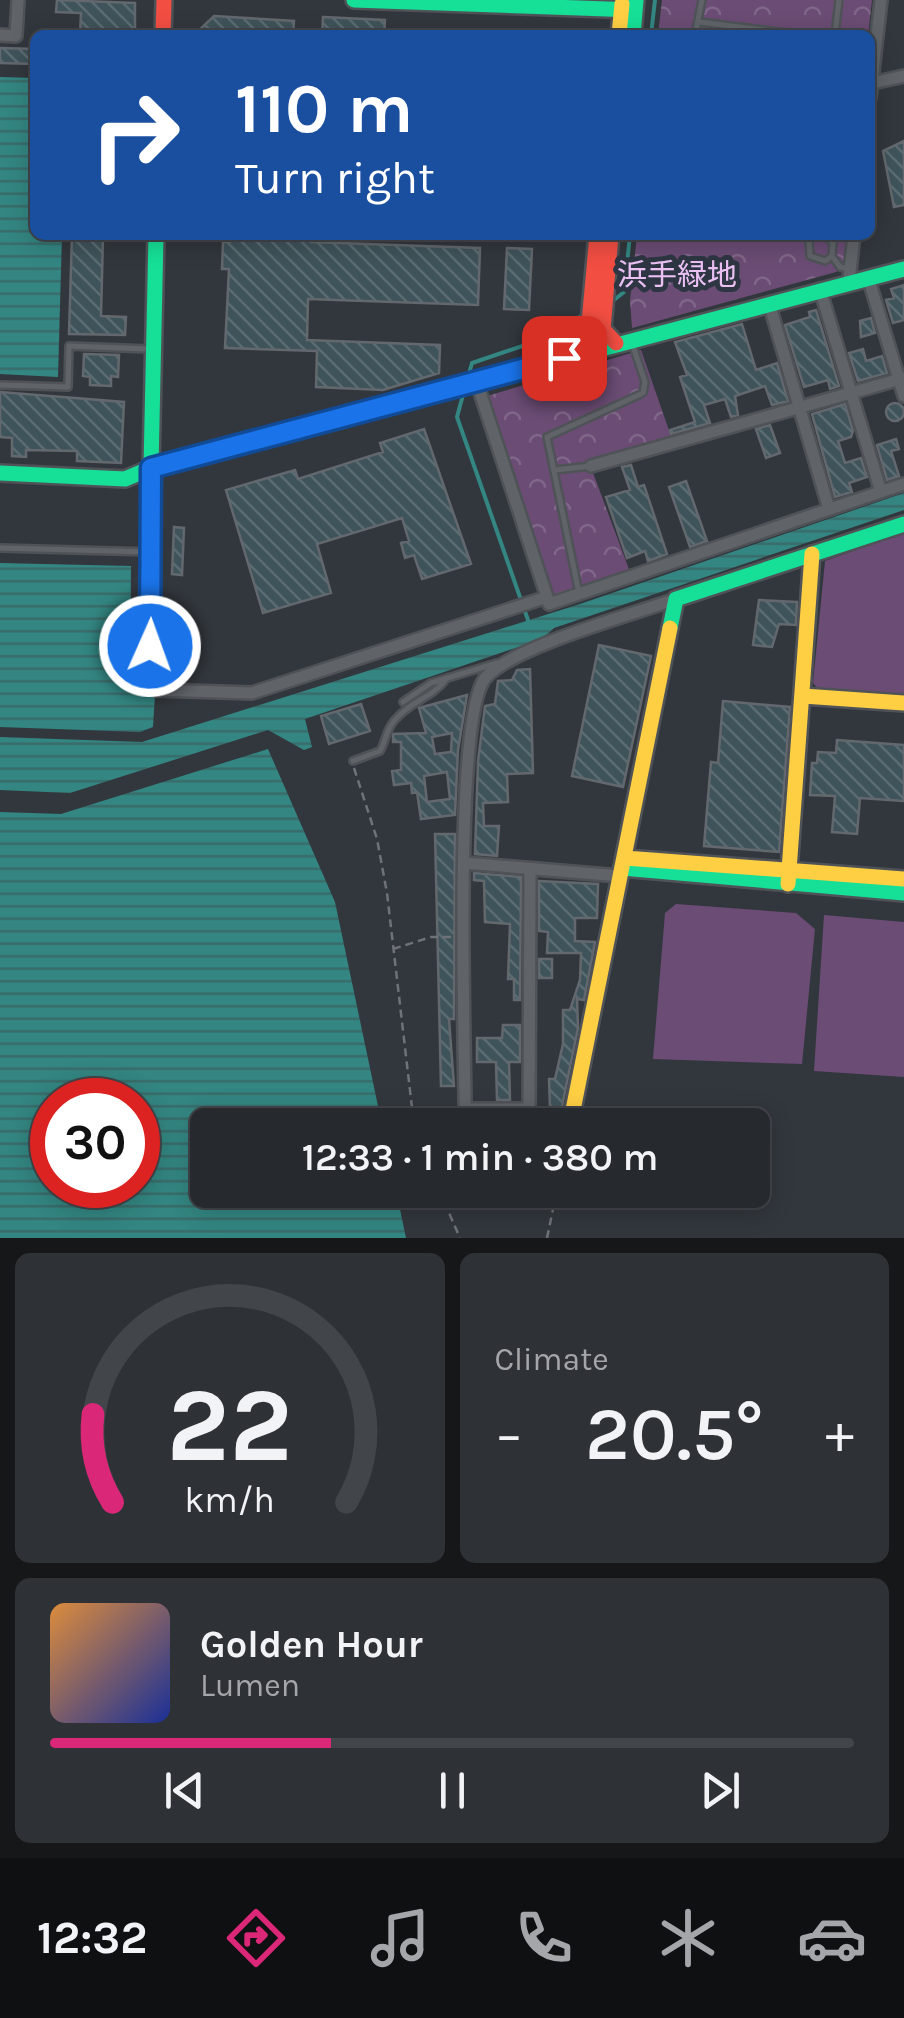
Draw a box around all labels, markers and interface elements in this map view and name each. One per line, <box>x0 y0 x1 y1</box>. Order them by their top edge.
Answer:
text: 110 m <box>235 68 413 150</box>
icon: right <box>70 70 200 200</box>
text: Turn right <box>235 152 435 204</box>
park label: 浜手緑地 <box>617 257 737 293</box>
pin <box>522 316 607 401</box>
icon: arrive <box>537 331 592 386</box>
position arrow <box>98 594 202 698</box>
speed limit sign: 30 <box>30 1078 160 1208</box>
text: 12:33 · 1 min · 380 m <box>302 1135 658 1180</box>
text: Climate <box>495 1341 609 1378</box>
text: 22 <box>167 1365 293 1486</box>
text: 20.5° <box>585 1390 763 1478</box>
text: − <box>495 1402 523 1466</box>
text: + <box>825 1402 854 1466</box>
text: km/h <box>184 1479 275 1521</box>
text: Golden Hour <box>200 1622 423 1667</box>
text: Lumen <box>200 1667 300 1704</box>
icon: previous <box>157 1763 212 1818</box>
icon: pause <box>425 1763 480 1818</box>
icon: next <box>693 1763 748 1818</box>
icon: directions <box>221 1903 291 1973</box>
icon: music <box>365 1903 435 1973</box>
icon: phone <box>509 1903 579 1973</box>
icon: climate <box>653 1903 723 1973</box>
icon: car <box>797 1903 867 1973</box>
text: 12:32 <box>37 1912 148 1964</box>

